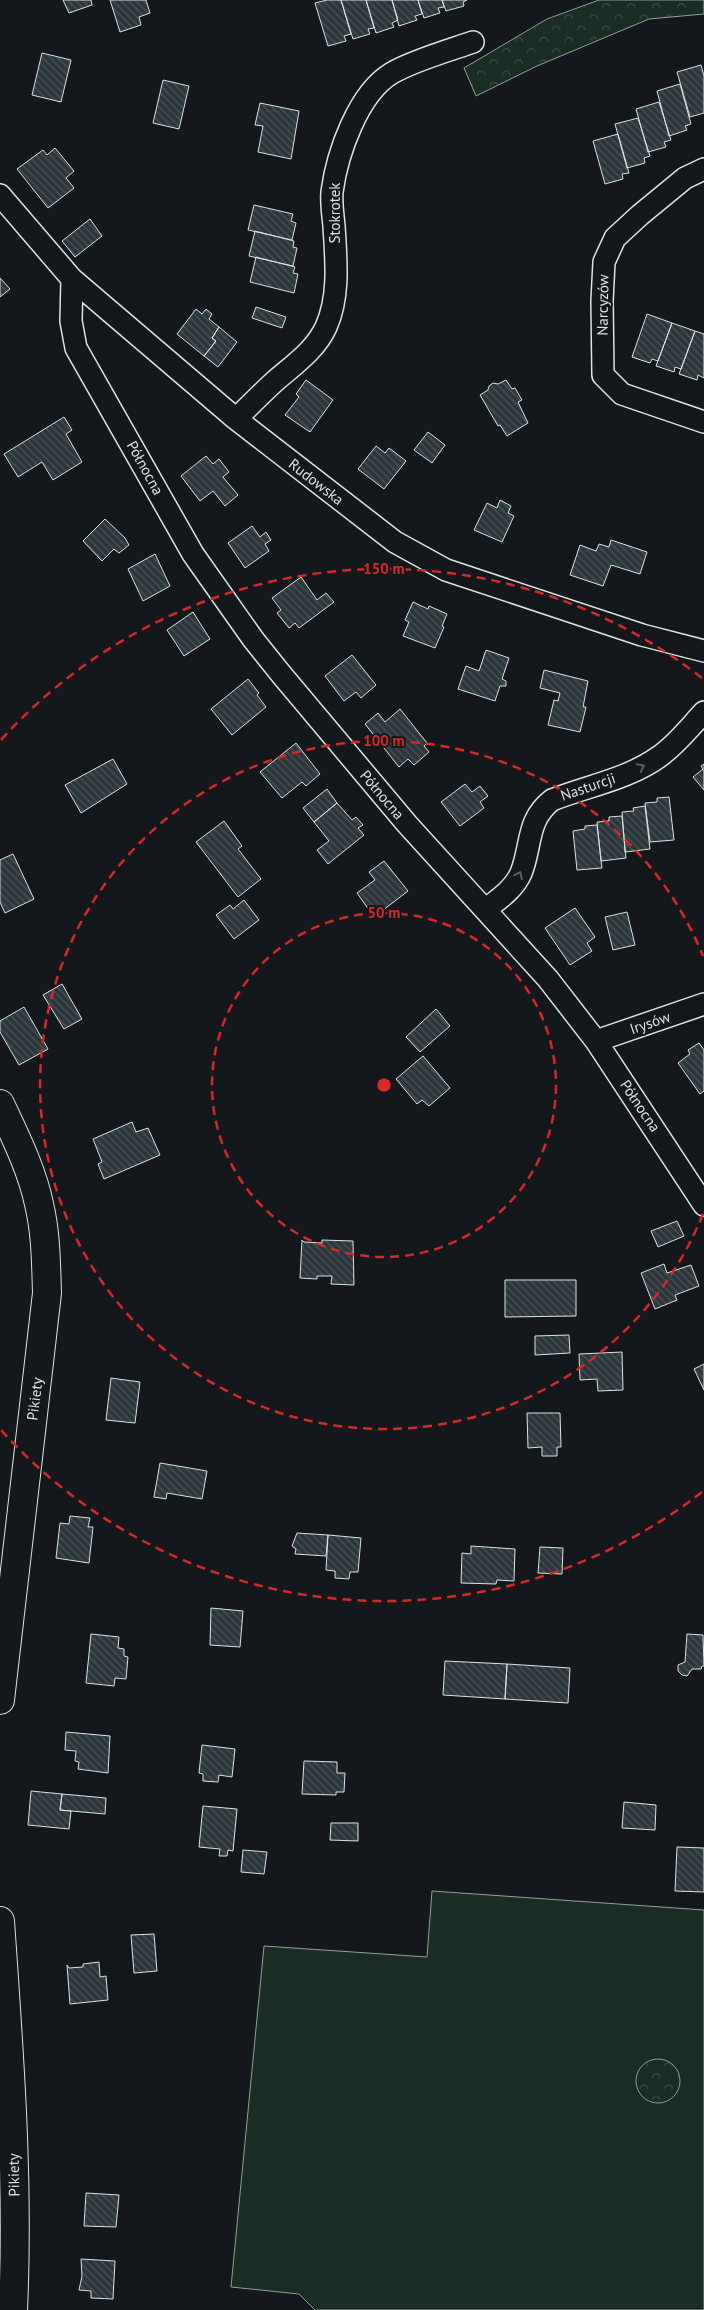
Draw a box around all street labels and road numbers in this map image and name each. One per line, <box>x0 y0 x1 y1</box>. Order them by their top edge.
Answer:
street label: Stokrotek <box>325 182 344 243</box>
street label: Narcyzów <box>592 274 613 336</box>
street label: Północna <box>123 437 168 498</box>
street label: Rudowska <box>285 454 348 509</box>
street label: Północna <box>356 766 409 823</box>
street label: Nasturcji <box>558 768 618 805</box>
street label: Irysów <box>627 1007 673 1038</box>
street label: Północna <box>616 1076 665 1135</box>
street label: Pikiety <box>22 1376 47 1422</box>
street label: Pikiety <box>4 2153 23 2197</box>

